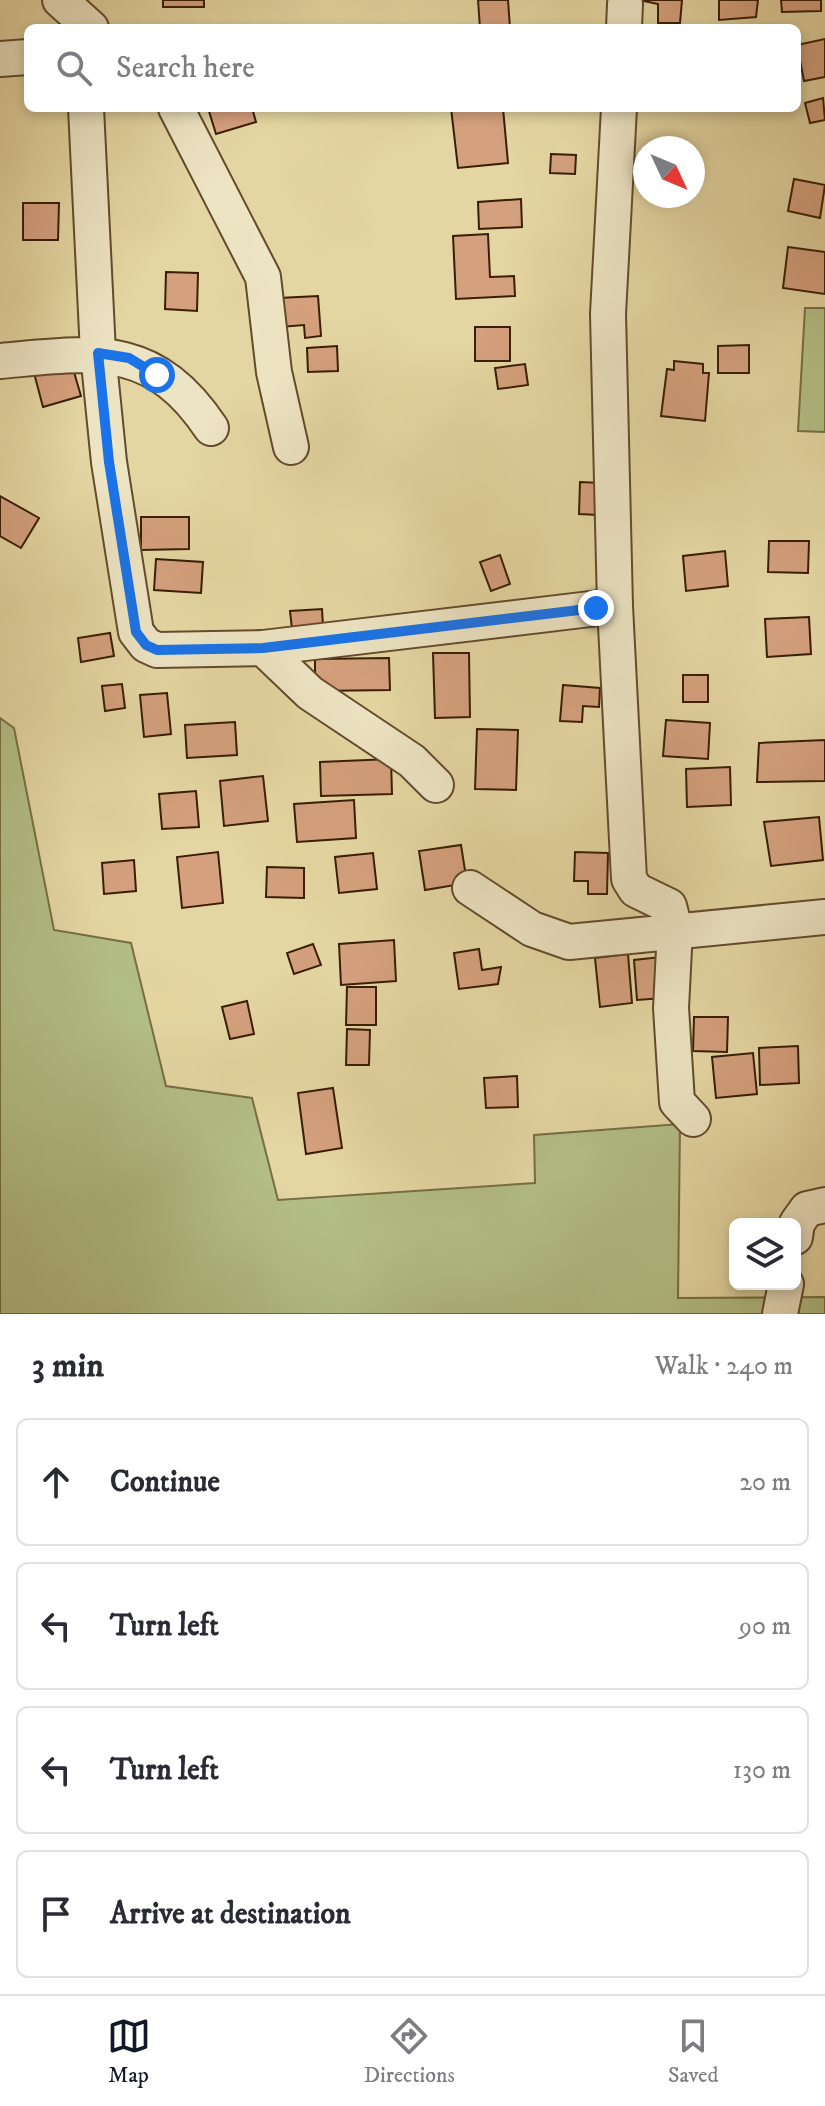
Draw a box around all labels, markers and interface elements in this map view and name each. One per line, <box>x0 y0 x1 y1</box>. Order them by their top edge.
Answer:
search box <box>24 24 801 112</box>
icon: search <box>52 46 96 90</box>
text: Search here <box>116 50 255 87</box>
north arrow <box>633 136 705 208</box>
route start <box>139 357 175 393</box>
route end <box>578 590 614 626</box>
map controls <box>729 1218 801 1290</box>
button: layers <box>729 1218 801 1290</box>
text: 3 min <box>32 1345 104 1387</box>
text: Walk · 240 m <box>655 1350 793 1383</box>
icon: ahead <box>34 1460 78 1504</box>
text: Continue <box>110 1464 220 1501</box>
text: 20 m <box>739 1466 791 1499</box>
icon: left <box>34 1604 78 1648</box>
text: Turn left <box>110 1608 219 1645</box>
text: 90 m <box>739 1610 791 1643</box>
icon: left <box>34 1748 78 1792</box>
text: Turn left <box>110 1752 219 1789</box>
text: 130 m <box>733 1754 791 1787</box>
icon: arrive <box>34 1892 78 1936</box>
text: Arrive at destination <box>110 1896 351 1933</box>
tab: Map <box>107 2014 151 2089</box>
tab: Directions <box>364 2014 455 2089</box>
tab: Saved <box>668 2014 718 2089</box>

